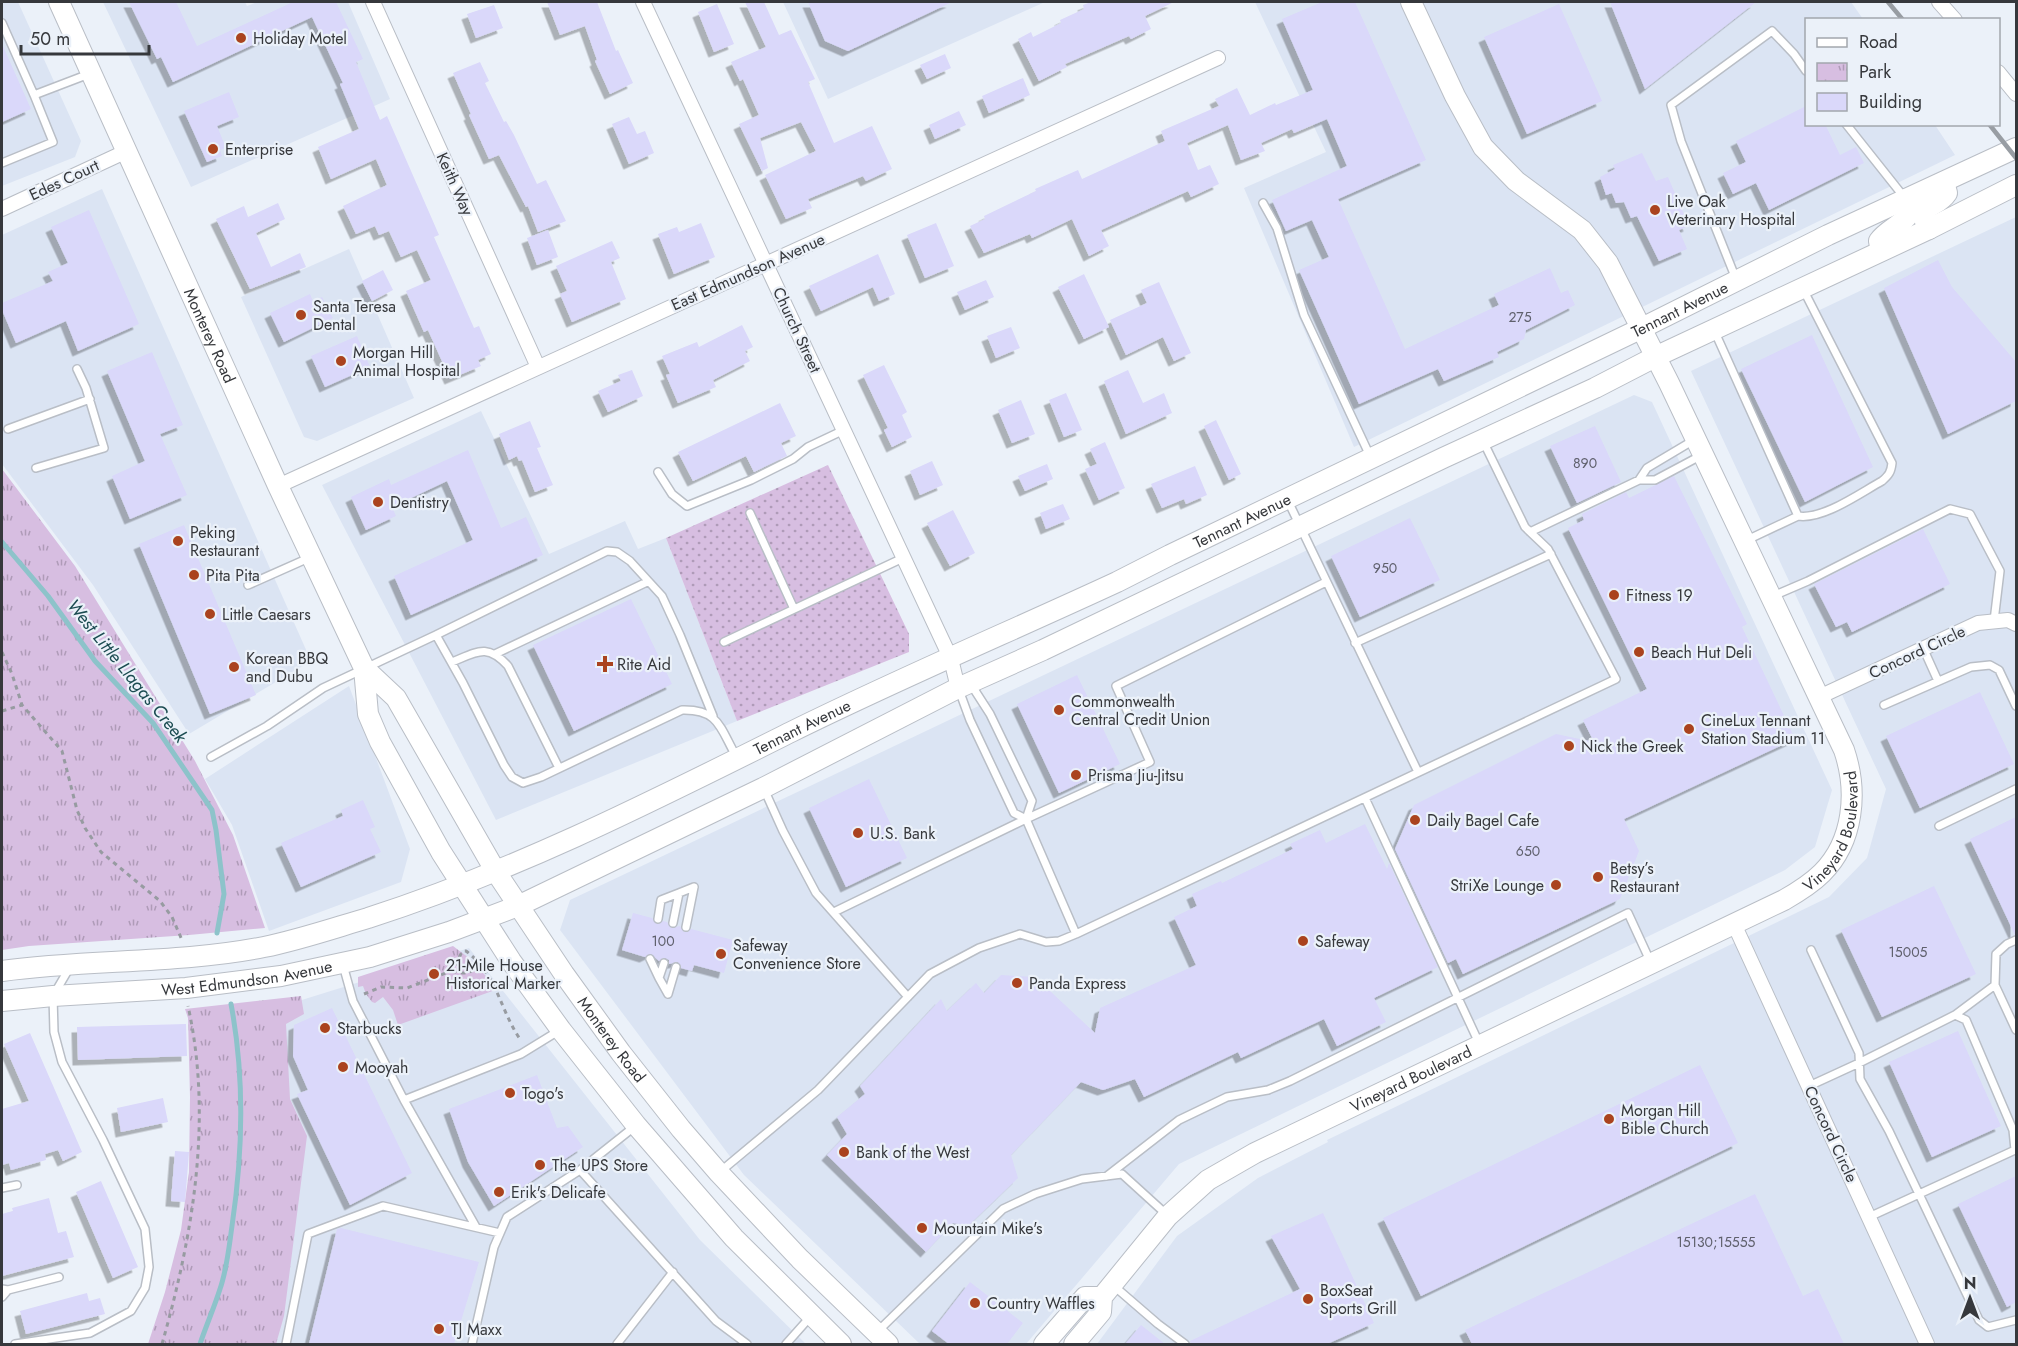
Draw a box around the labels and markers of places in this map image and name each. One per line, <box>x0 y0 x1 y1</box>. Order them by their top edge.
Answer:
place label: Holiday Motel <box>253 27 347 50</box>
marker: Holiday Motel <box>234 31 248 45</box>
place label: Enterprise <box>225 138 293 161</box>
marker: Enterprise <box>206 142 220 156</box>
place label: Live Oak Veterinary Hospital <box>1667 190 1795 231</box>
marker: Live Oak Veterinary Hospital <box>1648 203 1662 217</box>
place label: Santa Teresa Dental <box>313 295 396 336</box>
marker: Santa Teresa Dental <box>294 308 308 322</box>
place label: Morgan Hill Animal Hospital <box>353 341 460 382</box>
marker: Morgan Hill Animal Hospital <box>334 354 348 368</box>
place label: Dentistry <box>390 491 450 514</box>
marker: Dentistry <box>371 495 385 509</box>
place label: Peking Restaurant <box>190 521 259 562</box>
marker: Peking Restaurant <box>171 534 185 548</box>
place label: Pita Pita <box>206 564 260 587</box>
marker: Pita Pita <box>187 568 201 582</box>
place label: Fitness 19 <box>1626 584 1693 607</box>
marker: Fitness 19 <box>1607 588 1621 602</box>
place label: Little Caesars <box>222 603 311 626</box>
marker: Little Caesars <box>203 607 217 621</box>
place label: Beach Hut Deli <box>1651 641 1752 664</box>
marker: Beach Hut Deli <box>1632 645 1646 659</box>
place label: Korean BBQ and Dubu <box>246 647 329 688</box>
place label: Rite Aid <box>617 653 671 676</box>
marker: Rite Aid <box>598 657 612 671</box>
marker: Korean BBQ and Dubu <box>227 660 241 674</box>
place label: Commonwealth Central Credit Union <box>1071 690 1210 731</box>
marker: Commonwealth Central Credit Union <box>1052 703 1066 717</box>
place label: CineLux Tennant Station Stadium 11 <box>1701 709 1825 750</box>
marker: CineLux Tennant Station Stadium 11 <box>1682 722 1696 736</box>
place label: Nick the Greek <box>1581 735 1684 758</box>
marker: Nick the Greek <box>1562 739 1576 753</box>
place label: Prisma Jiu-Jitsu <box>1088 764 1184 787</box>
marker: Prisma Jiu-Jitsu <box>1069 768 1083 782</box>
place label: Daily Bagel Cafe <box>1427 809 1539 832</box>
marker: Daily Bagel Cafe <box>1408 813 1422 827</box>
place label: U.S. Bank <box>870 822 936 845</box>
marker: U.S. Bank <box>851 826 865 840</box>
place label: Betsy’s Restaurant <box>1610 857 1679 898</box>
marker: Betsy’s Restaurant <box>1591 870 1605 884</box>
place label: StriXe Lounge <box>1450 874 1544 897</box>
marker: StriXe Lounge <box>1549 878 1563 892</box>
place label: Safeway <box>1315 930 1371 953</box>
place label: Safeway Convenience Store <box>733 934 861 975</box>
marker: Safeway <box>1296 934 1310 948</box>
marker: Safeway Convenience Store <box>714 947 728 961</box>
place label: 21-Mile House Historical Marker <box>446 954 561 995</box>
marker: 21-Mile House Historical Marker <box>427 967 441 981</box>
place label: Panda Express <box>1029 972 1126 995</box>
marker: Panda Express <box>1010 976 1024 990</box>
place label: Starbucks <box>337 1017 401 1040</box>
marker: Starbucks <box>318 1021 332 1035</box>
place label: Mooyah <box>355 1056 408 1079</box>
marker: Mooyah <box>336 1060 350 1074</box>
place label: Togo's <box>522 1082 563 1105</box>
marker: Togo's <box>503 1086 517 1100</box>
place label: Morgan Hill Bible Church <box>1621 1099 1709 1140</box>
marker: Morgan Hill Bible Church <box>1602 1112 1616 1126</box>
place label: Bank of the West <box>856 1141 970 1164</box>
marker: Bank of the West <box>837 1145 851 1159</box>
place label: The UPS Store <box>552 1154 648 1177</box>
marker: The UPS Store <box>533 1158 547 1172</box>
place label: Erik's Delicafe <box>511 1181 606 1204</box>
marker: Erik's Delicafe <box>492 1185 506 1199</box>
place label: Mountain Mike's <box>934 1217 1042 1240</box>
marker: Mountain Mike's <box>915 1221 929 1235</box>
place label: BoxSeat Sports Grill <box>1320 1279 1397 1320</box>
place label: Country Waffles <box>987 1292 1095 1315</box>
marker: BoxSeat Sports Grill <box>1301 1292 1315 1306</box>
marker: Country Waffles <box>968 1296 982 1310</box>
place label: TJ Maxx <box>451 1318 502 1341</box>
marker: TJ Maxx <box>432 1322 446 1336</box>

